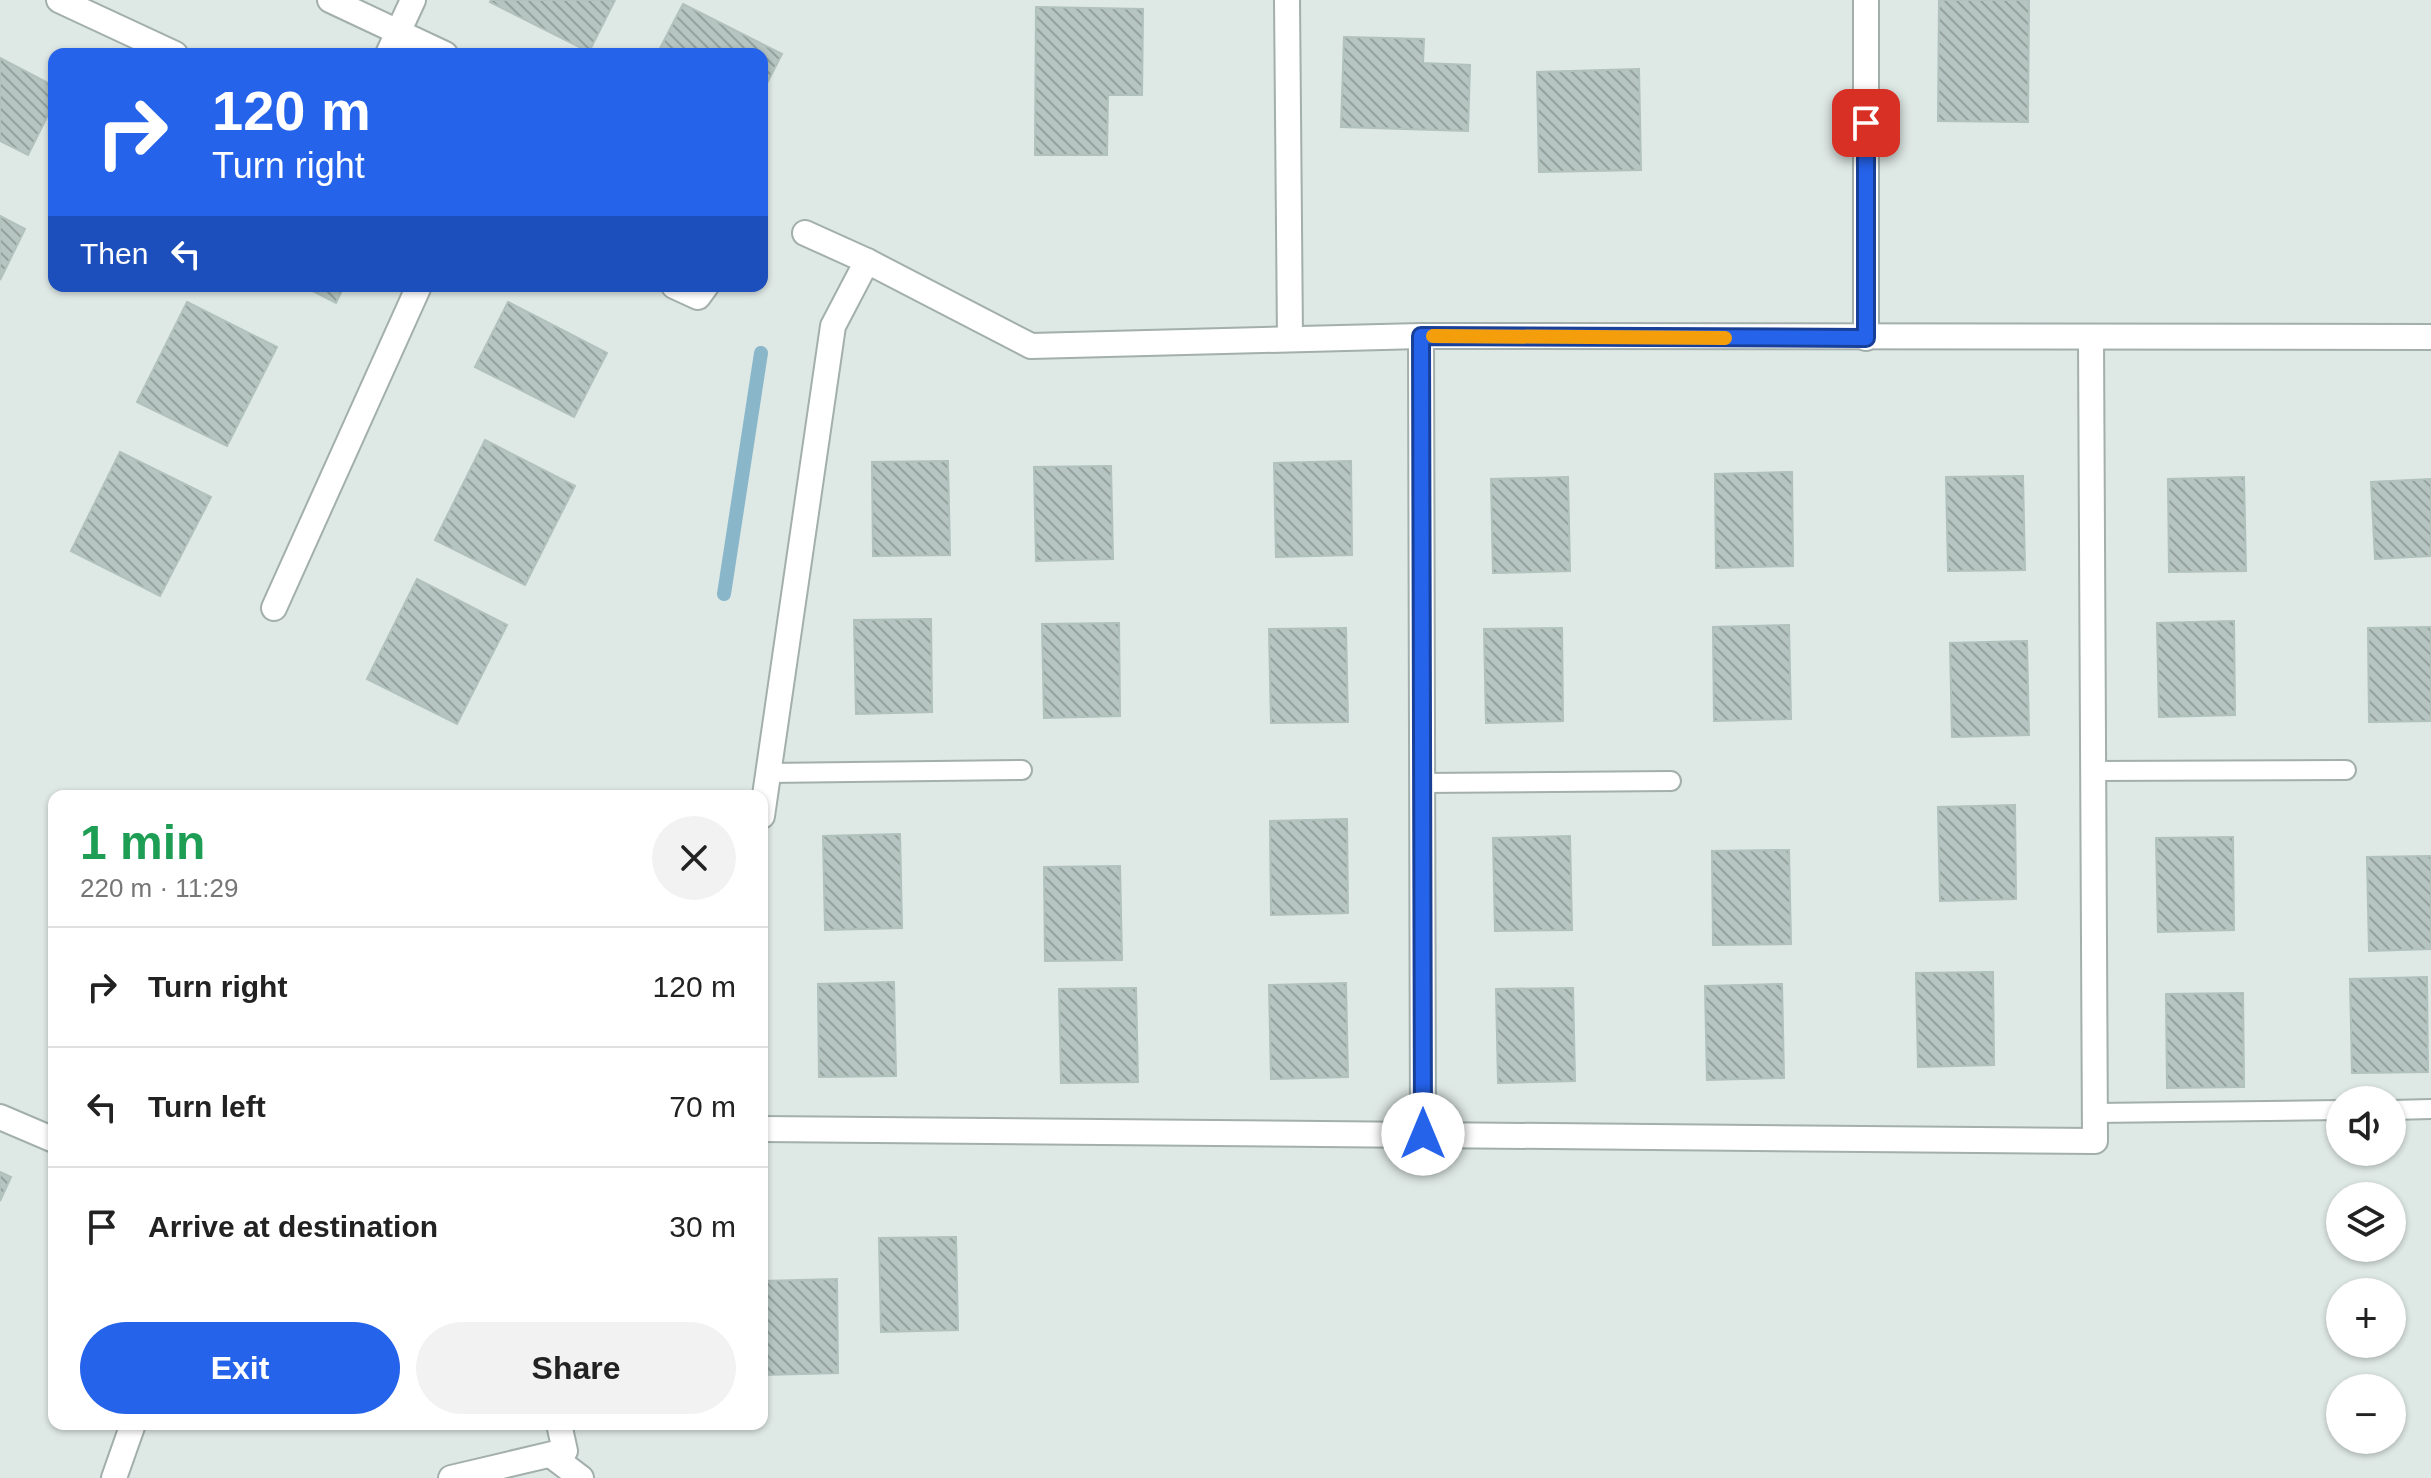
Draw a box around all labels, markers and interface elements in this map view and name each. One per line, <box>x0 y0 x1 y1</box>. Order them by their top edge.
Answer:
text: 120 m <box>212 79 371 142</box>
icon: right <box>80 80 184 184</box>
pin <box>1832 89 1900 157</box>
icon: arrive <box>1844 101 1888 145</box>
text: Turn right <box>212 145 365 186</box>
icon: left <box>164 232 208 276</box>
text: Then <box>80 237 148 270</box>
text: 1 min <box>80 816 205 869</box>
button: close <box>652 816 736 900</box>
text: 220 m · 11:29 <box>80 873 239 903</box>
icon: right <box>80 965 124 1009</box>
text: Turn right <box>148 970 287 1003</box>
text: 120 m <box>653 970 736 1003</box>
icon: left <box>80 1085 124 1129</box>
map controls <box>2326 1086 2406 1454</box>
button: sound <box>2326 1086 2406 1166</box>
text: Turn left <box>148 1090 266 1123</box>
text: 70 m <box>669 1090 736 1123</box>
position arrow <box>1381 1092 1465 1176</box>
button: layers <box>2326 1182 2406 1262</box>
icon: arrive <box>80 1205 124 1249</box>
text: Arrive at destination <box>148 1210 438 1243</box>
text: 30 m <box>669 1210 736 1243</box>
button: + <box>2326 1278 2406 1358</box>
button: Exit <box>80 1322 400 1414</box>
button: Share <box>416 1322 736 1414</box>
button: − <box>2326 1374 2406 1454</box>

